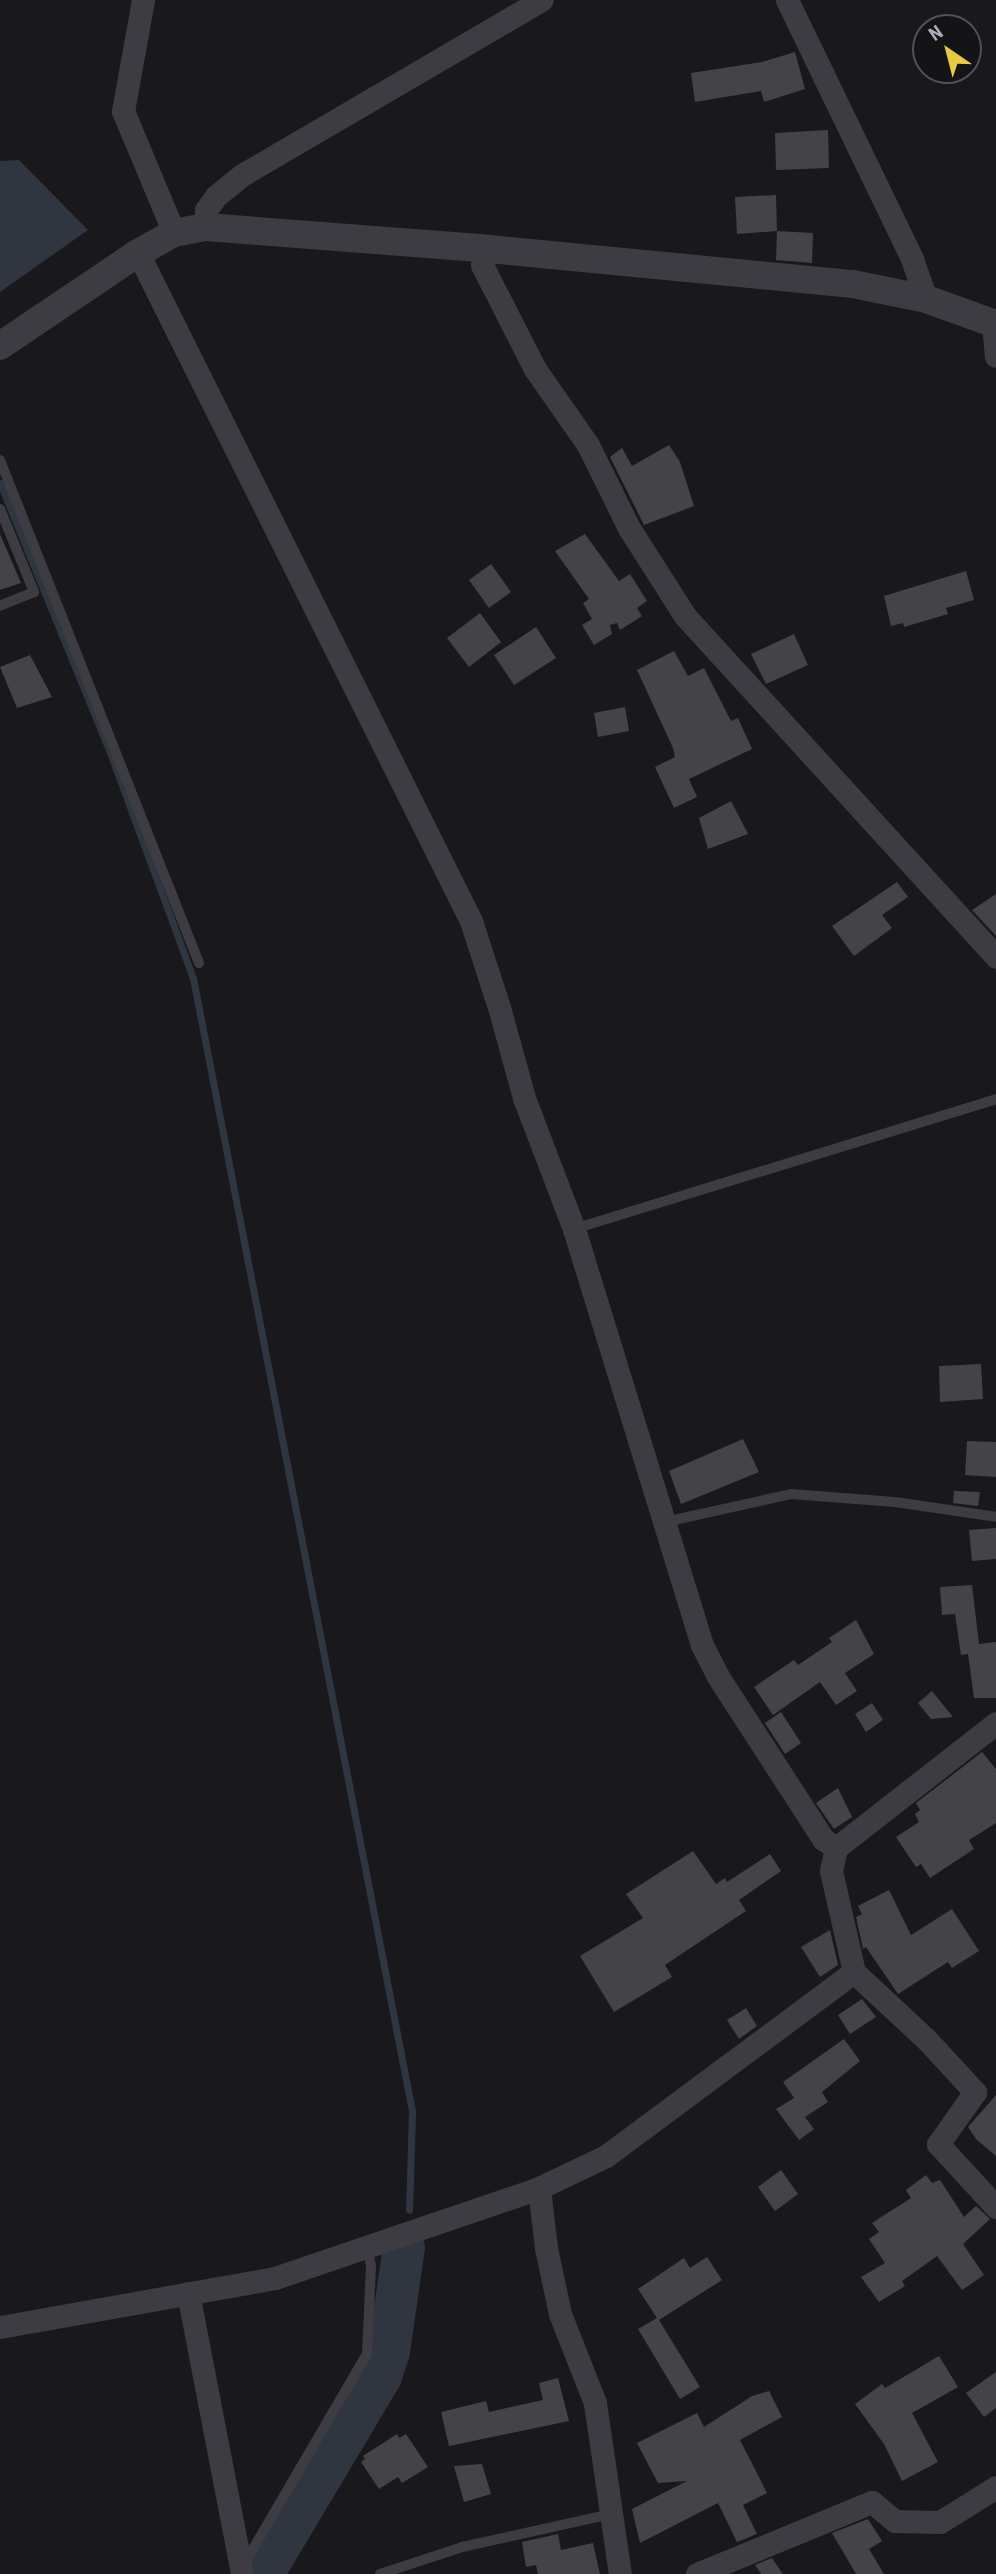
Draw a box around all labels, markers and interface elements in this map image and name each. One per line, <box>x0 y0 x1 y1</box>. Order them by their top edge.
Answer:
north arrow <box>912 14 982 84</box>
text: N <box>924 20 947 46</box>

